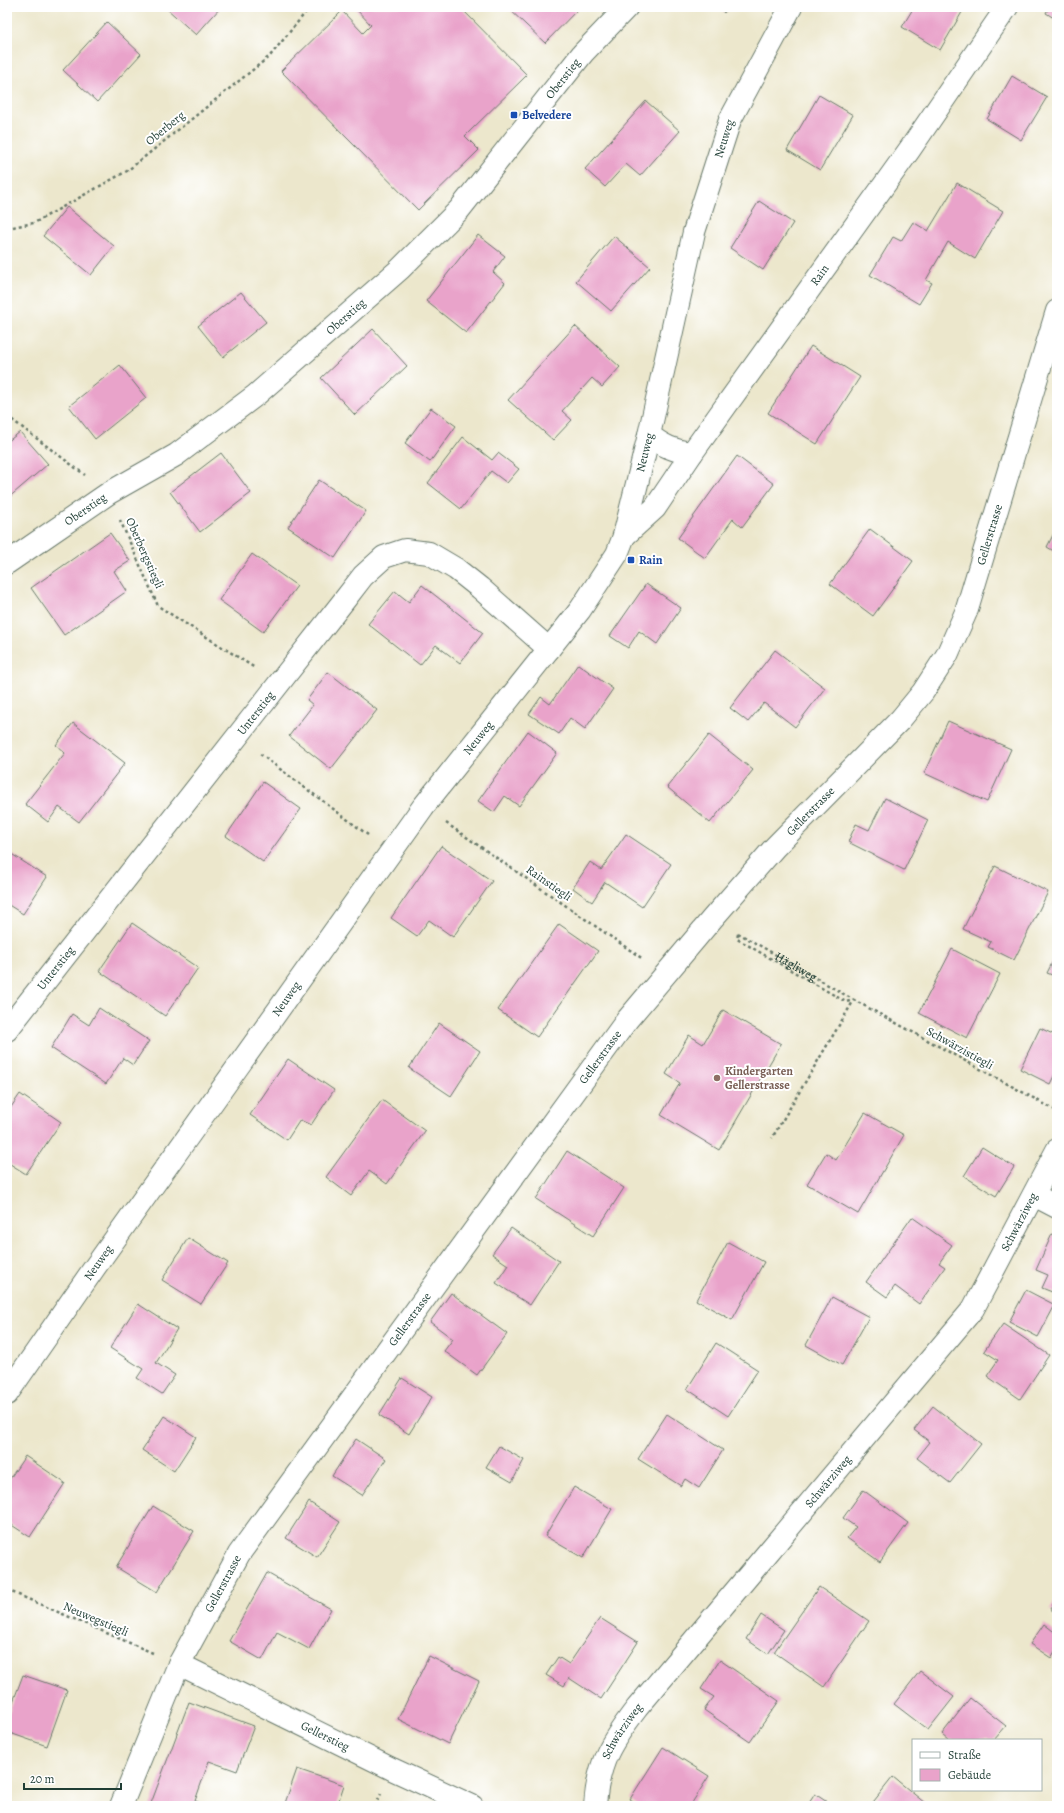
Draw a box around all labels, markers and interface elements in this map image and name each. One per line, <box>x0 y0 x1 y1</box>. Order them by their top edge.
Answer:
street label: Oberstieg <box>542 55 584 102</box>
street label: Oberberg <box>142 107 188 149</box>
place label: Belvedere <box>522 107 572 123</box>
marker: Belvedere <box>509 110 519 120</box>
street label: Neuweg <box>710 117 738 160</box>
street label: Rain <box>806 261 833 289</box>
street label: Oberstieg <box>322 295 369 338</box>
street label: Neuweg <box>632 431 657 474</box>
street label: Oberstieg <box>61 489 110 529</box>
street label: Gellerstrasse <box>973 502 1006 567</box>
street label: Oberbergstiegli <box>122 515 168 591</box>
place label: Rain <box>639 552 663 568</box>
marker: Rain <box>626 555 636 565</box>
street label: Unterstieg <box>233 688 278 738</box>
street label: Neuweg <box>460 717 497 758</box>
street label: Gellerstrasse <box>783 783 838 839</box>
street label: Rainstiegli <box>523 861 575 905</box>
street label: Unterstieg <box>33 942 78 993</box>
street label: Hägliweg <box>772 948 820 985</box>
street label: Neuweg <box>268 978 304 1020</box>
street label: Schwärzistiegli <box>924 1023 996 1073</box>
street label: Gellerstrasse <box>575 1027 625 1087</box>
place label: Kindergarten Gellerstrasse <box>725 1063 793 1093</box>
marker: Kindergarten Gellerstrasse <box>712 1073 722 1083</box>
street label: Schwärziweg <box>997 1190 1041 1254</box>
street label: Neuweg <box>80 1242 116 1283</box>
street label: Gellerstrasse <box>385 1289 435 1349</box>
street label: Schwärziweg <box>801 1452 855 1511</box>
street label: Gellerstrasse <box>201 1552 245 1615</box>
street label: Neuwegstiegli <box>61 1598 131 1640</box>
street label: Schwärziweg <box>598 1699 646 1762</box>
street label: Gellerstieg <box>298 1717 352 1755</box>
legend <box>912 1739 1042 1791</box>
text: Straße <box>948 1747 981 1763</box>
scale bar <box>24 1765 121 1791</box>
text: Gebäude <box>948 1767 991 1783</box>
text: 20 m <box>30 1771 54 1787</box>

